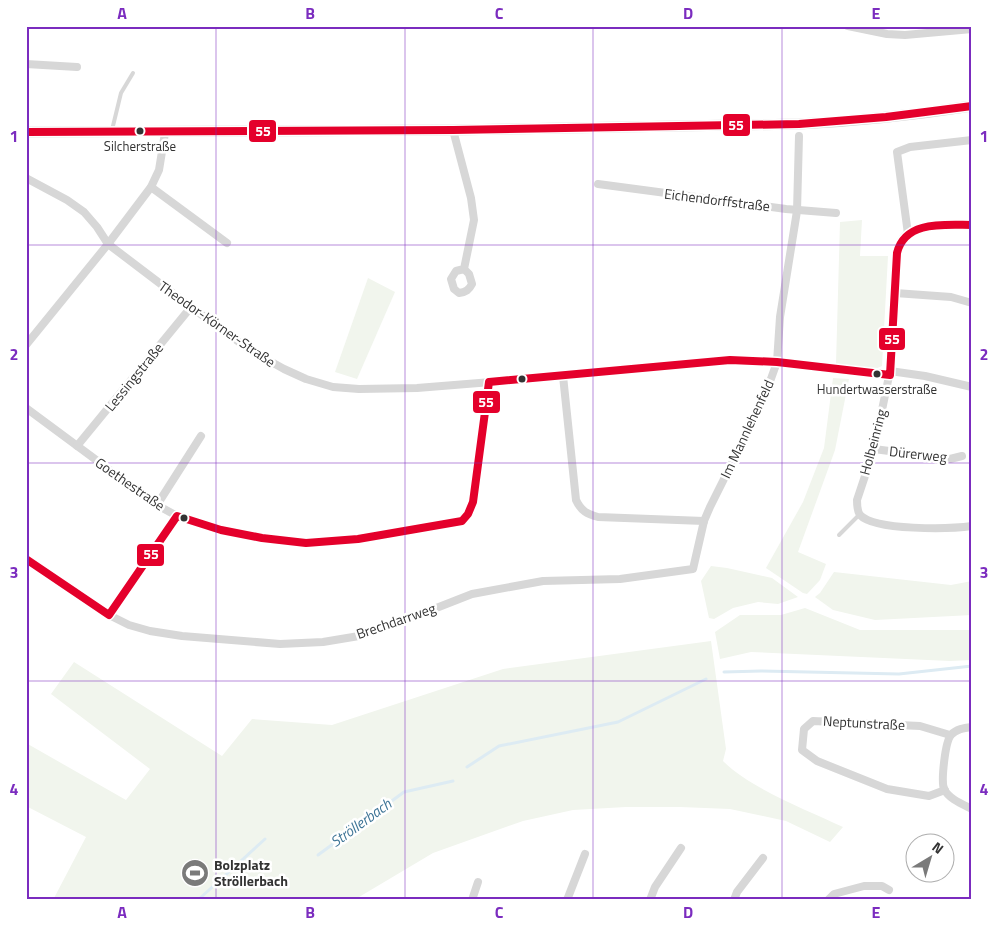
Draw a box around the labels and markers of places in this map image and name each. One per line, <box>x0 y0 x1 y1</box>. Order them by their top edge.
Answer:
marker: Silcherstraße <box>135 126 145 136</box>
place label: Silcherstraße <box>104 136 176 156</box>
marker: Hundertwasserstraße <box>872 369 882 379</box>
unlabelled marker <box>517 374 527 384</box>
place label: Hundertwasserstraße <box>817 379 937 399</box>
unlabelled marker <box>179 513 189 523</box>
place label: Bolzplatz Ströllerbach <box>214 854 288 891</box>
sports icon: Bolzplatz Ströllerbach <box>180 858 210 888</box>

